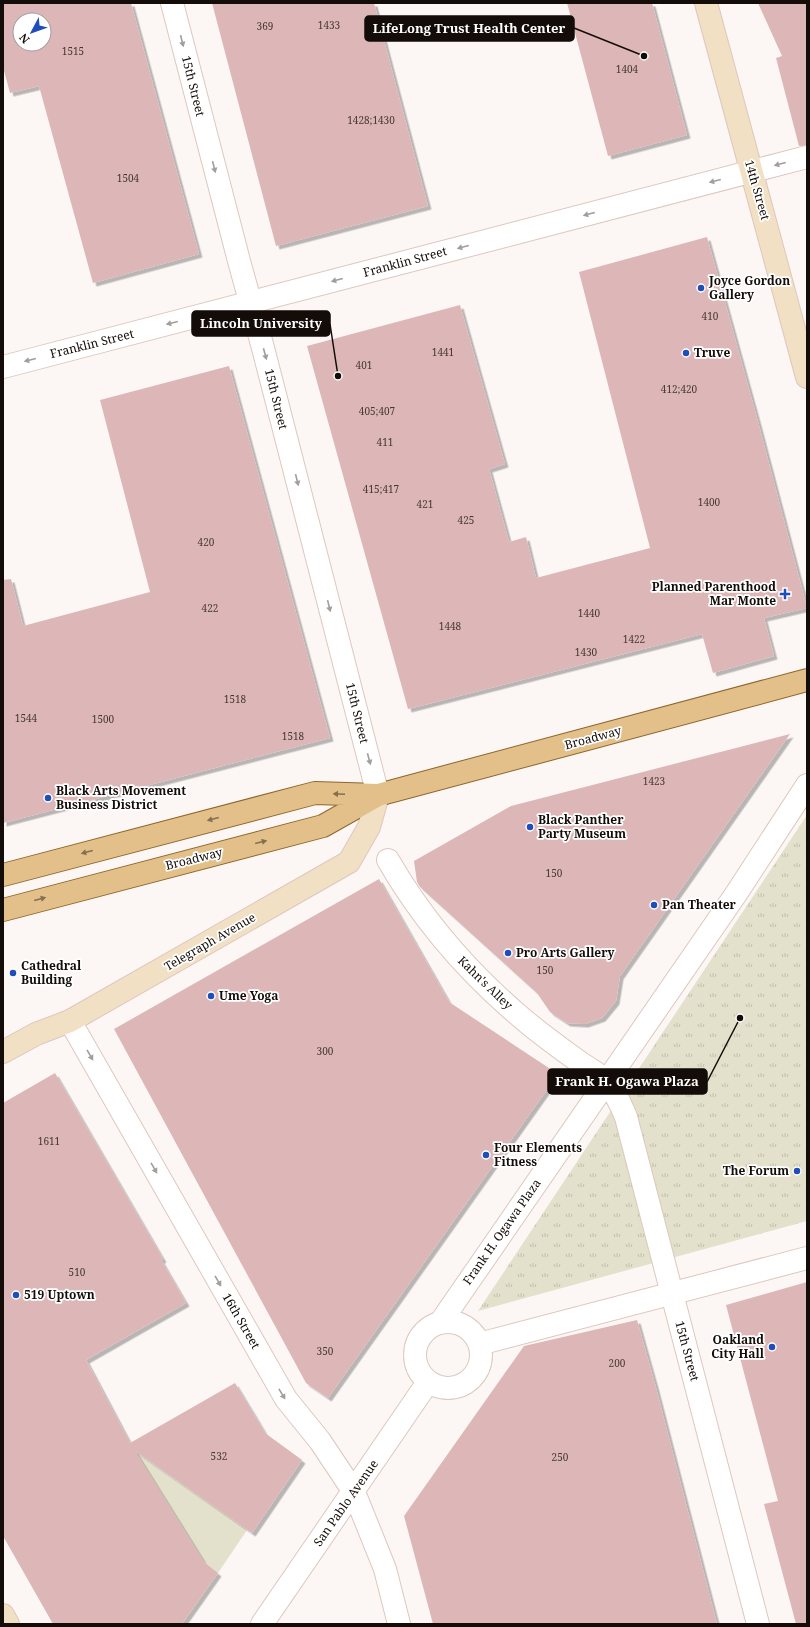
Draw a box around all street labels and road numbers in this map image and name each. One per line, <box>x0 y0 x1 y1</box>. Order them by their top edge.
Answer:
street label: 15th Street <box>178 54 209 118</box>
street label: 14th Street <box>741 158 774 222</box>
street label: Franklin Street <box>361 242 449 281</box>
street label: Franklin Street <box>48 325 136 362</box>
street label: 15th Street <box>261 367 292 431</box>
street label: 15th Street <box>342 681 373 745</box>
street label: Broadway <box>563 722 623 753</box>
street label: Broadway <box>164 843 224 874</box>
street label: Telegraph Avenue <box>161 908 259 975</box>
street label: Kahn's Alley <box>454 952 517 1013</box>
street label: Frank H. Ogawa Plaza <box>459 1175 545 1288</box>
street label: 16th Street <box>219 1290 264 1352</box>
street label: 15th Street <box>671 1319 704 1383</box>
street label: San Pablo Avenue <box>309 1456 382 1549</box>

